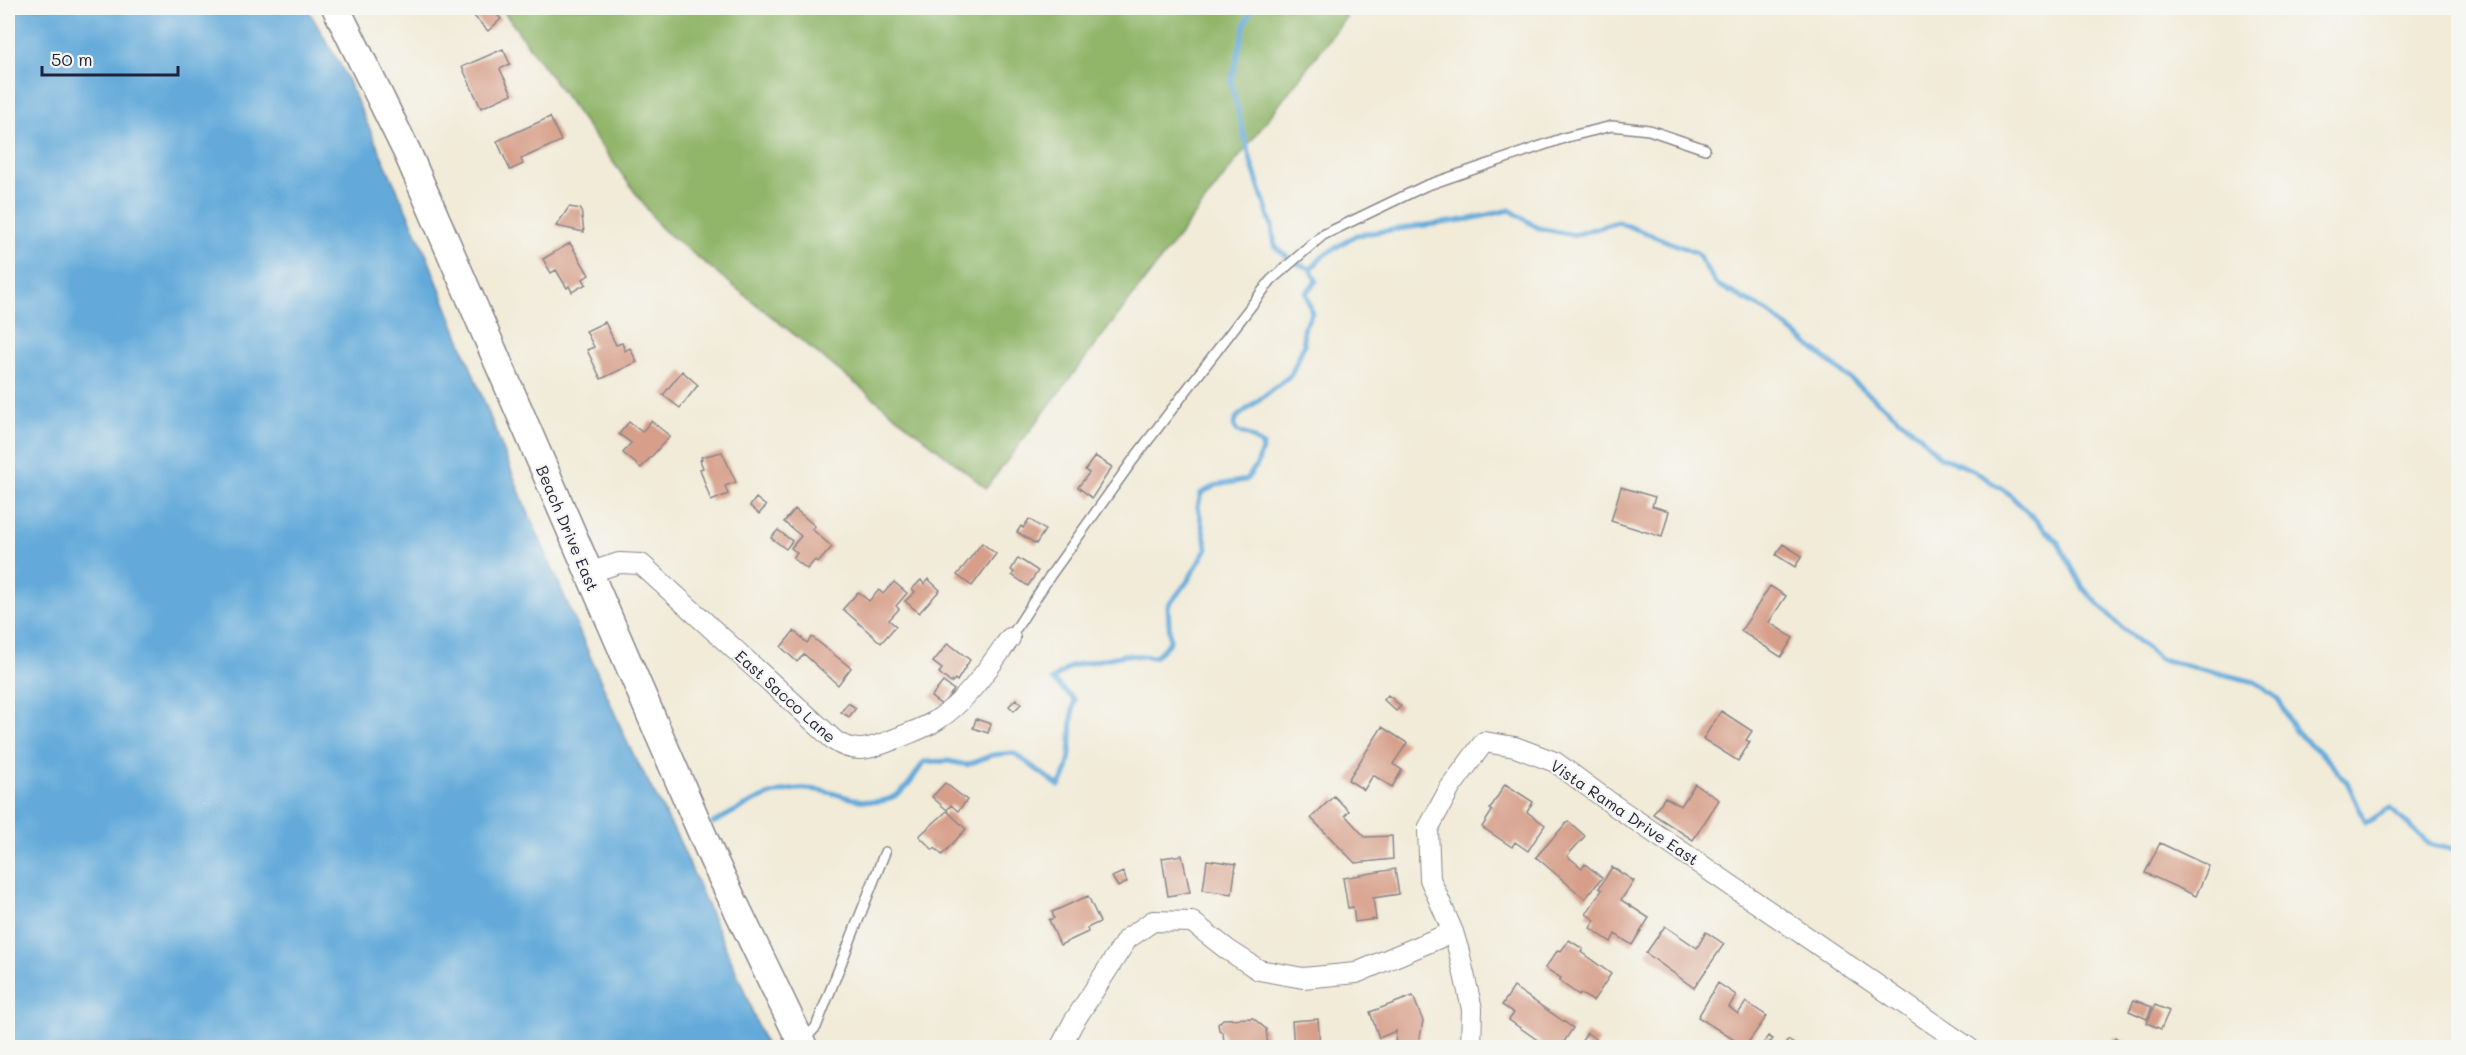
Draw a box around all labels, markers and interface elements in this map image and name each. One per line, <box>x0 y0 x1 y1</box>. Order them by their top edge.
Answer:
scale bar <box>42 39 178 77</box>
text: 50 m <box>51 47 93 71</box>
street label: Beach Drive East <box>532 462 604 594</box>
street label: East Sacco Lane <box>731 645 841 747</box>
street label: Vista Rama Drive East <box>1547 755 1703 869</box>

